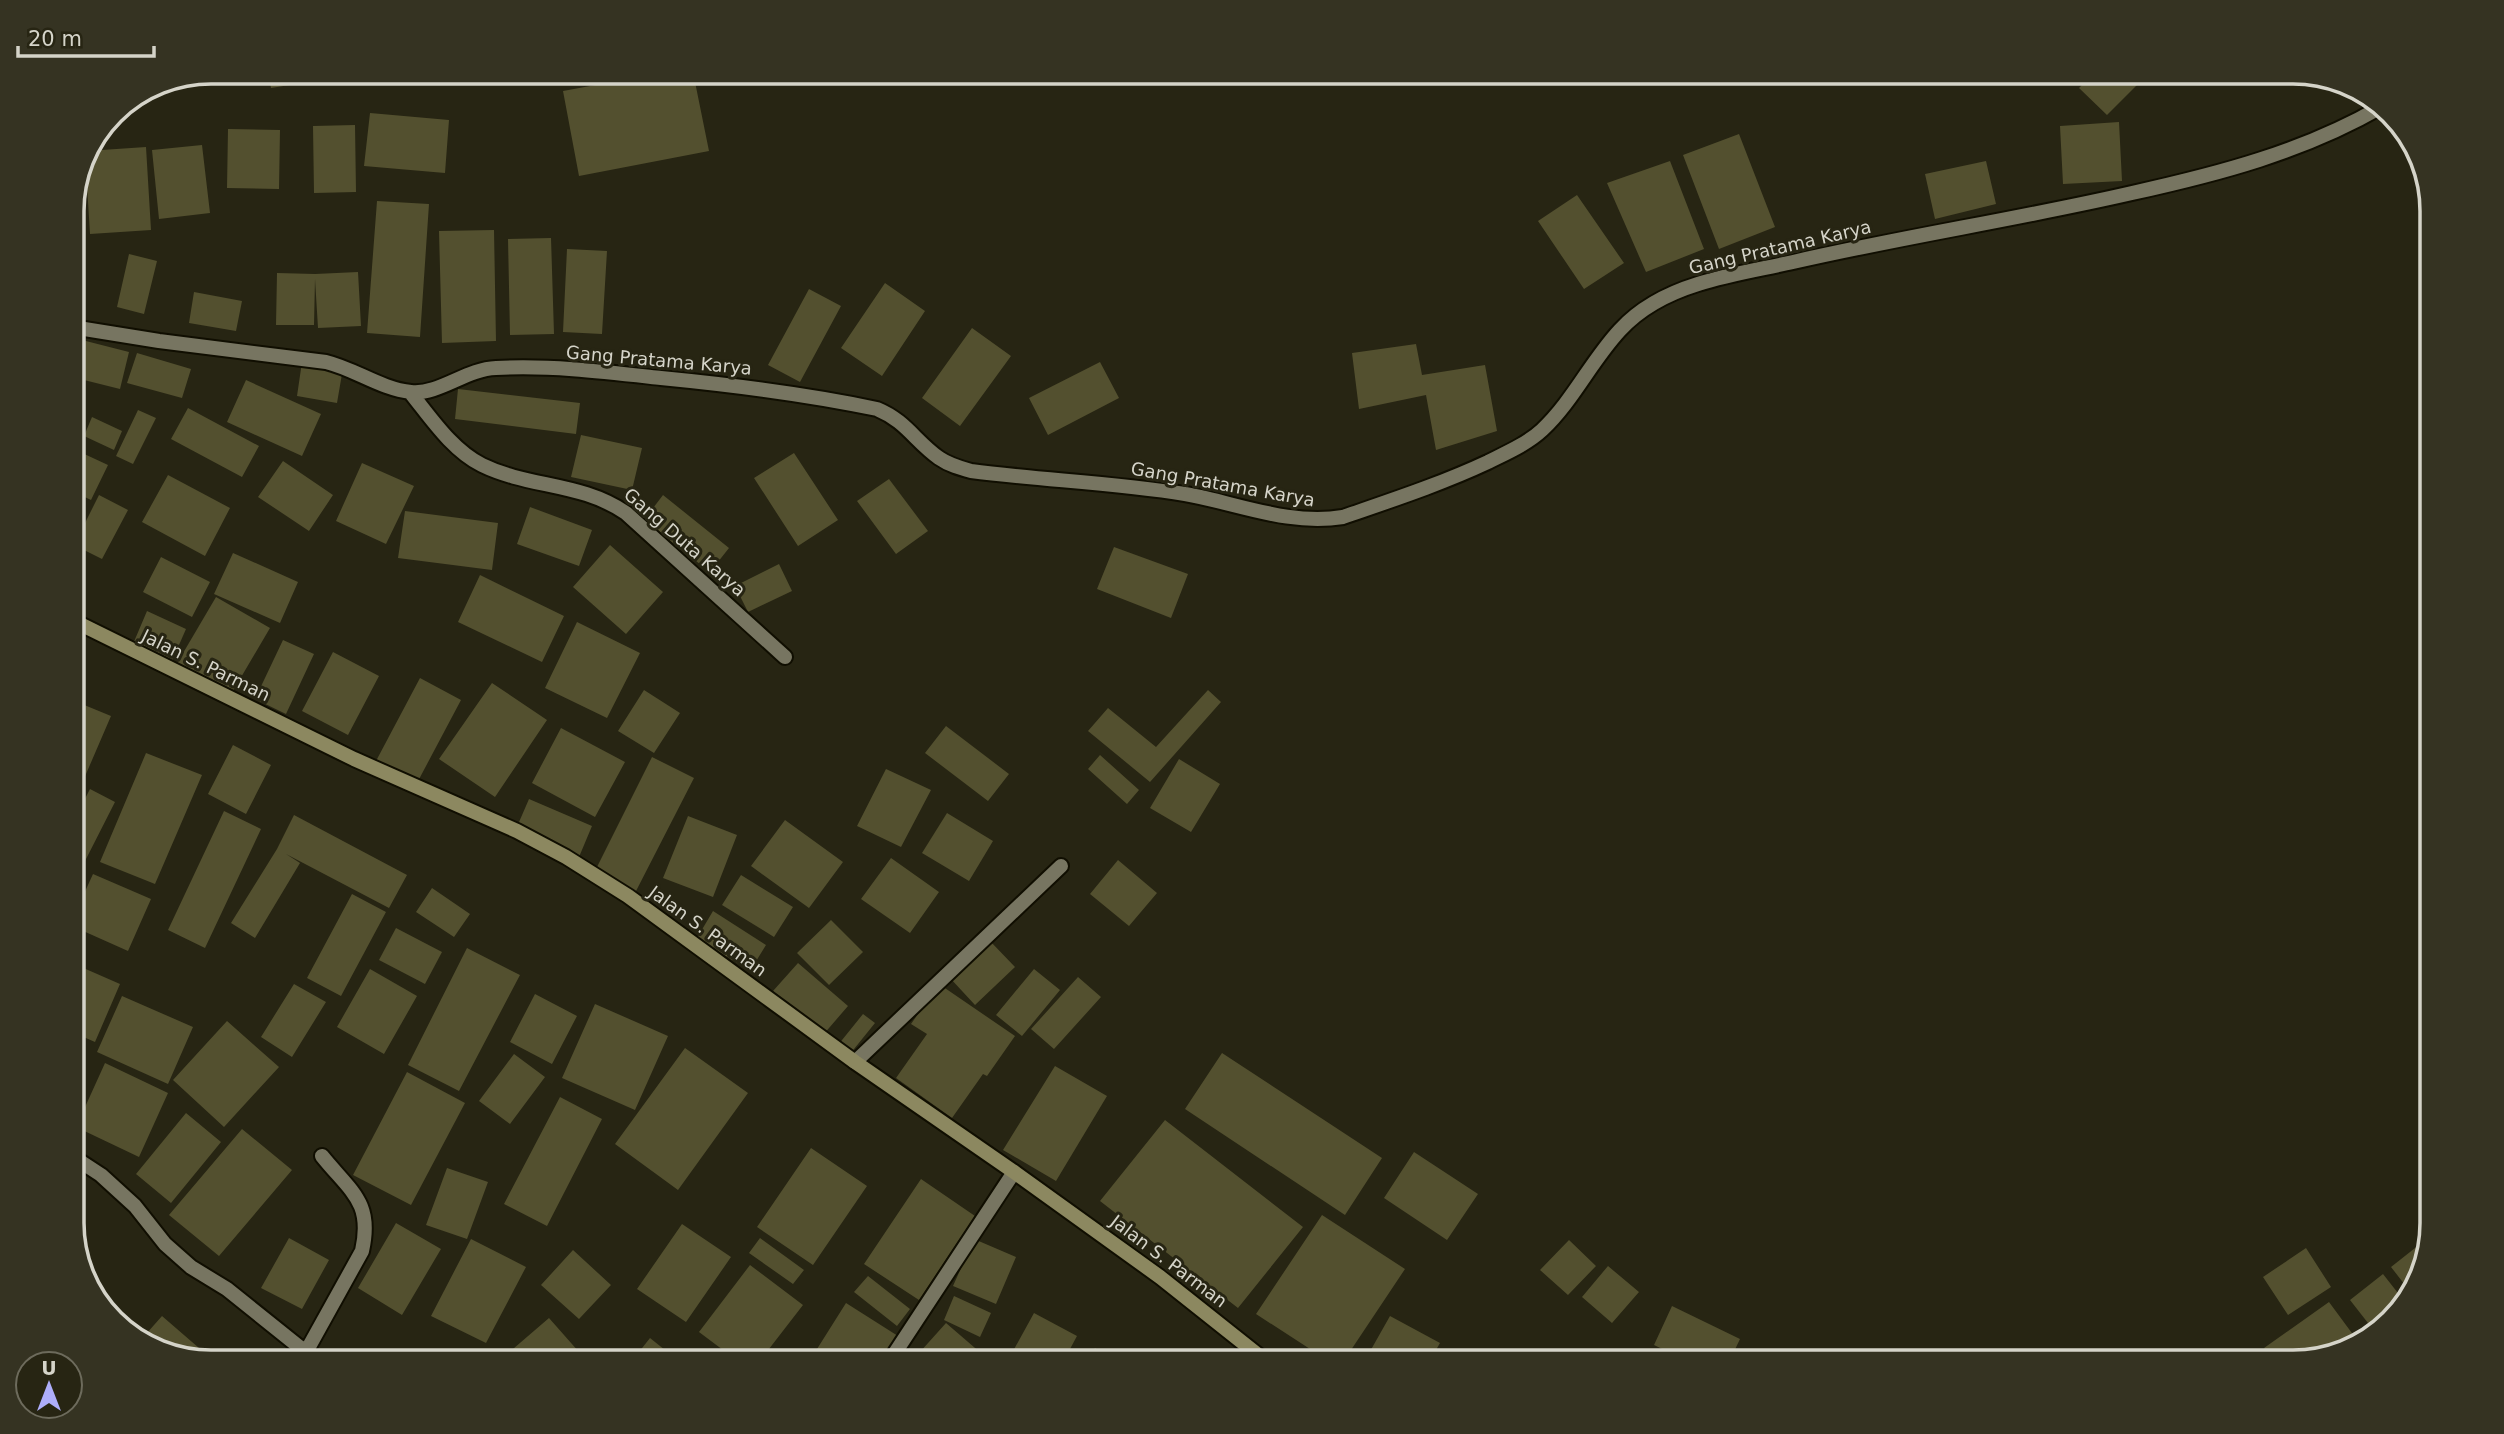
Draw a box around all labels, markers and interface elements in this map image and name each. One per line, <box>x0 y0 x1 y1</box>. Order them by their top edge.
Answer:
scale bar <box>18 14 154 58</box>
text: 20 m <box>28 27 82 51</box>
street label: Gang Pratama Karya <box>1687 216 1873 278</box>
street label: Gang Pratama Karya <box>565 341 753 379</box>
street label: Gang Pratama Karya <box>1129 457 1317 511</box>
street label: Gang Duta Karya <box>620 483 750 601</box>
street label: Jalan S. Parman <box>137 624 274 705</box>
street label: Jalan S. Parman <box>644 881 771 981</box>
street label: Jalan S. Parman <box>1106 1210 1231 1312</box>
north arrow <box>14 1350 84 1420</box>
text: U <box>41 1357 57 1379</box>

